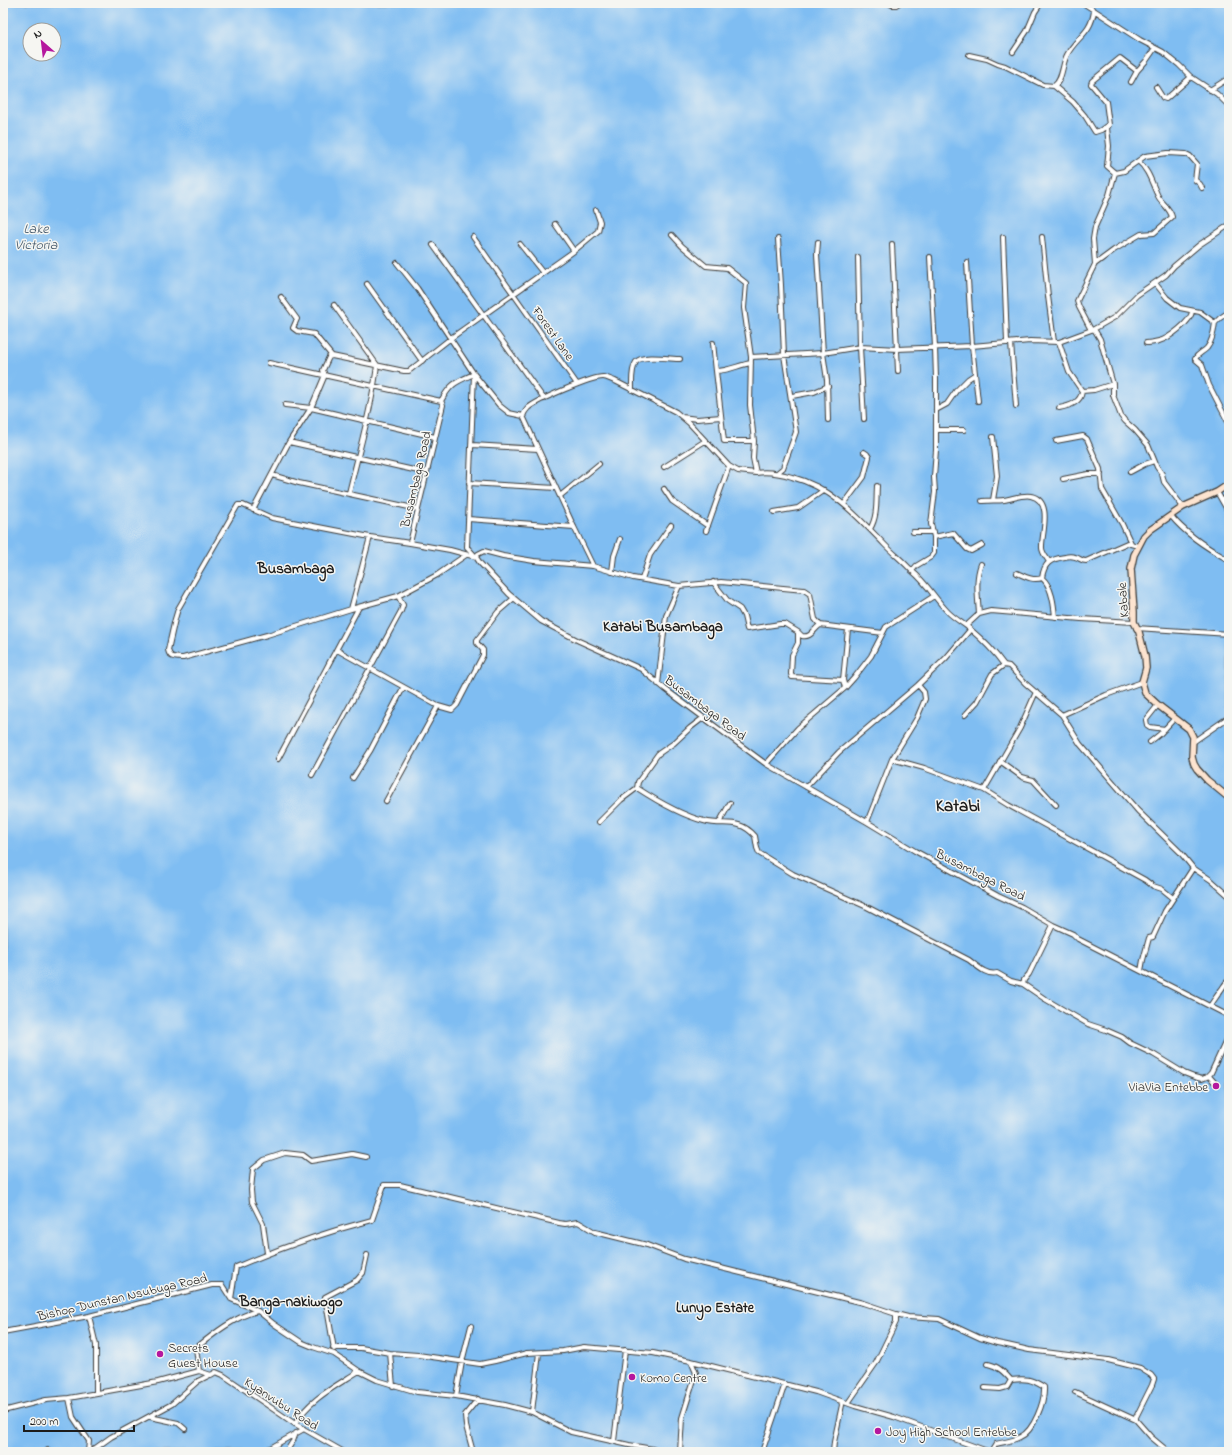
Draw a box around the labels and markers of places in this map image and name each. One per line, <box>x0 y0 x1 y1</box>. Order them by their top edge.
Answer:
place label: ViaVia Entebbe <box>1128 1078 1208 1097</box>
marker: ViaVia Entebbe <box>1211 1081 1221 1091</box>
place label: Secrets Guest House <box>168 1339 238 1373</box>
marker: Secrets Guest House <box>155 1349 165 1359</box>
place label: Komo Centre <box>640 1369 707 1388</box>
marker: Komo Centre <box>627 1372 637 1382</box>
place label: Joy High School Entebbe <box>886 1423 1017 1443</box>
marker: Joy High School Entebbe <box>873 1426 883 1436</box>

